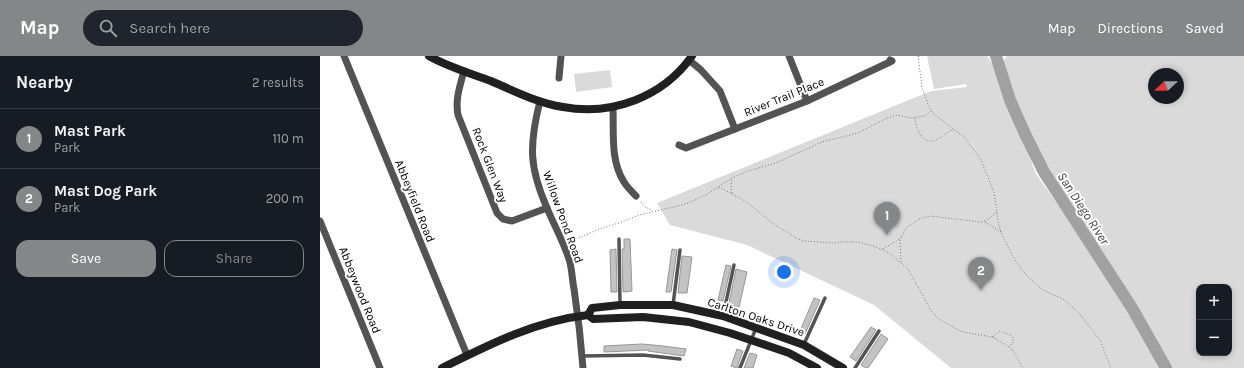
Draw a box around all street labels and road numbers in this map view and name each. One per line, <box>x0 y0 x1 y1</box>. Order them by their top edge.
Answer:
street label: River Trail Place <box>742 75 826 119</box>
street label: Rock Glen Way <box>469 125 511 205</box>
street label: Abbeyfield Road <box>392 158 438 244</box>
street label: Willow Pond Road <box>540 169 586 265</box>
street label: Abbeywood Road <box>336 245 384 335</box>
street label: Carlton Oaks Drive <box>706 295 806 339</box>

